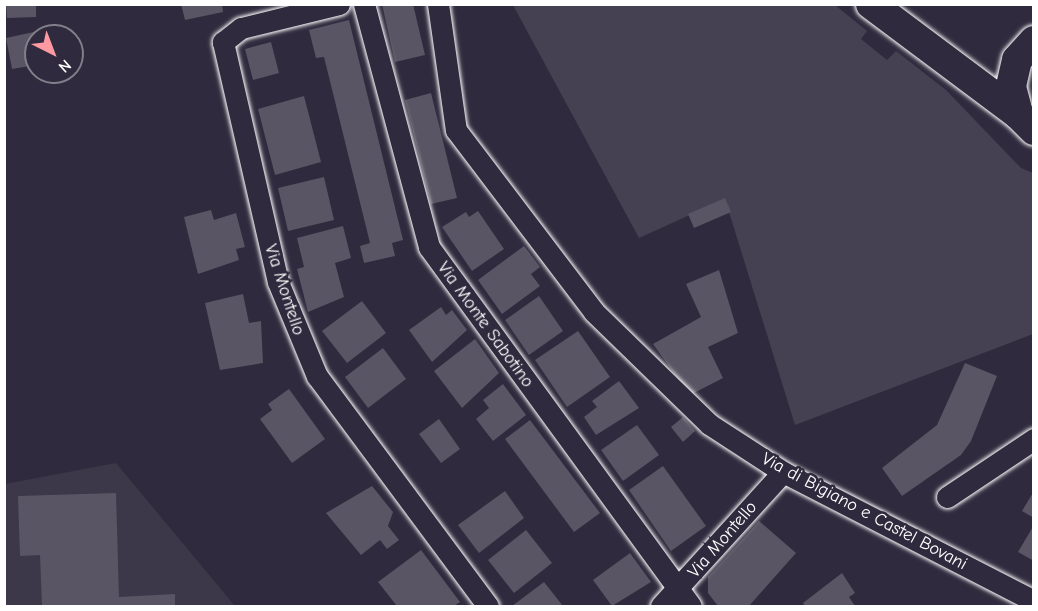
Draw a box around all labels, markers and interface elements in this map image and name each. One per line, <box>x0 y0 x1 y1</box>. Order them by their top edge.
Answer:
north arrow <box>24 24 84 84</box>
text: N <box>55 56 75 76</box>
street label: Via Montello <box>259 242 309 338</box>
street label: Via Monte Sabotino <box>432 258 538 392</box>
street label: Via di Bigiano e Castel Bovani <box>758 449 970 575</box>
street label: Via Montello <box>684 497 762 583</box>

